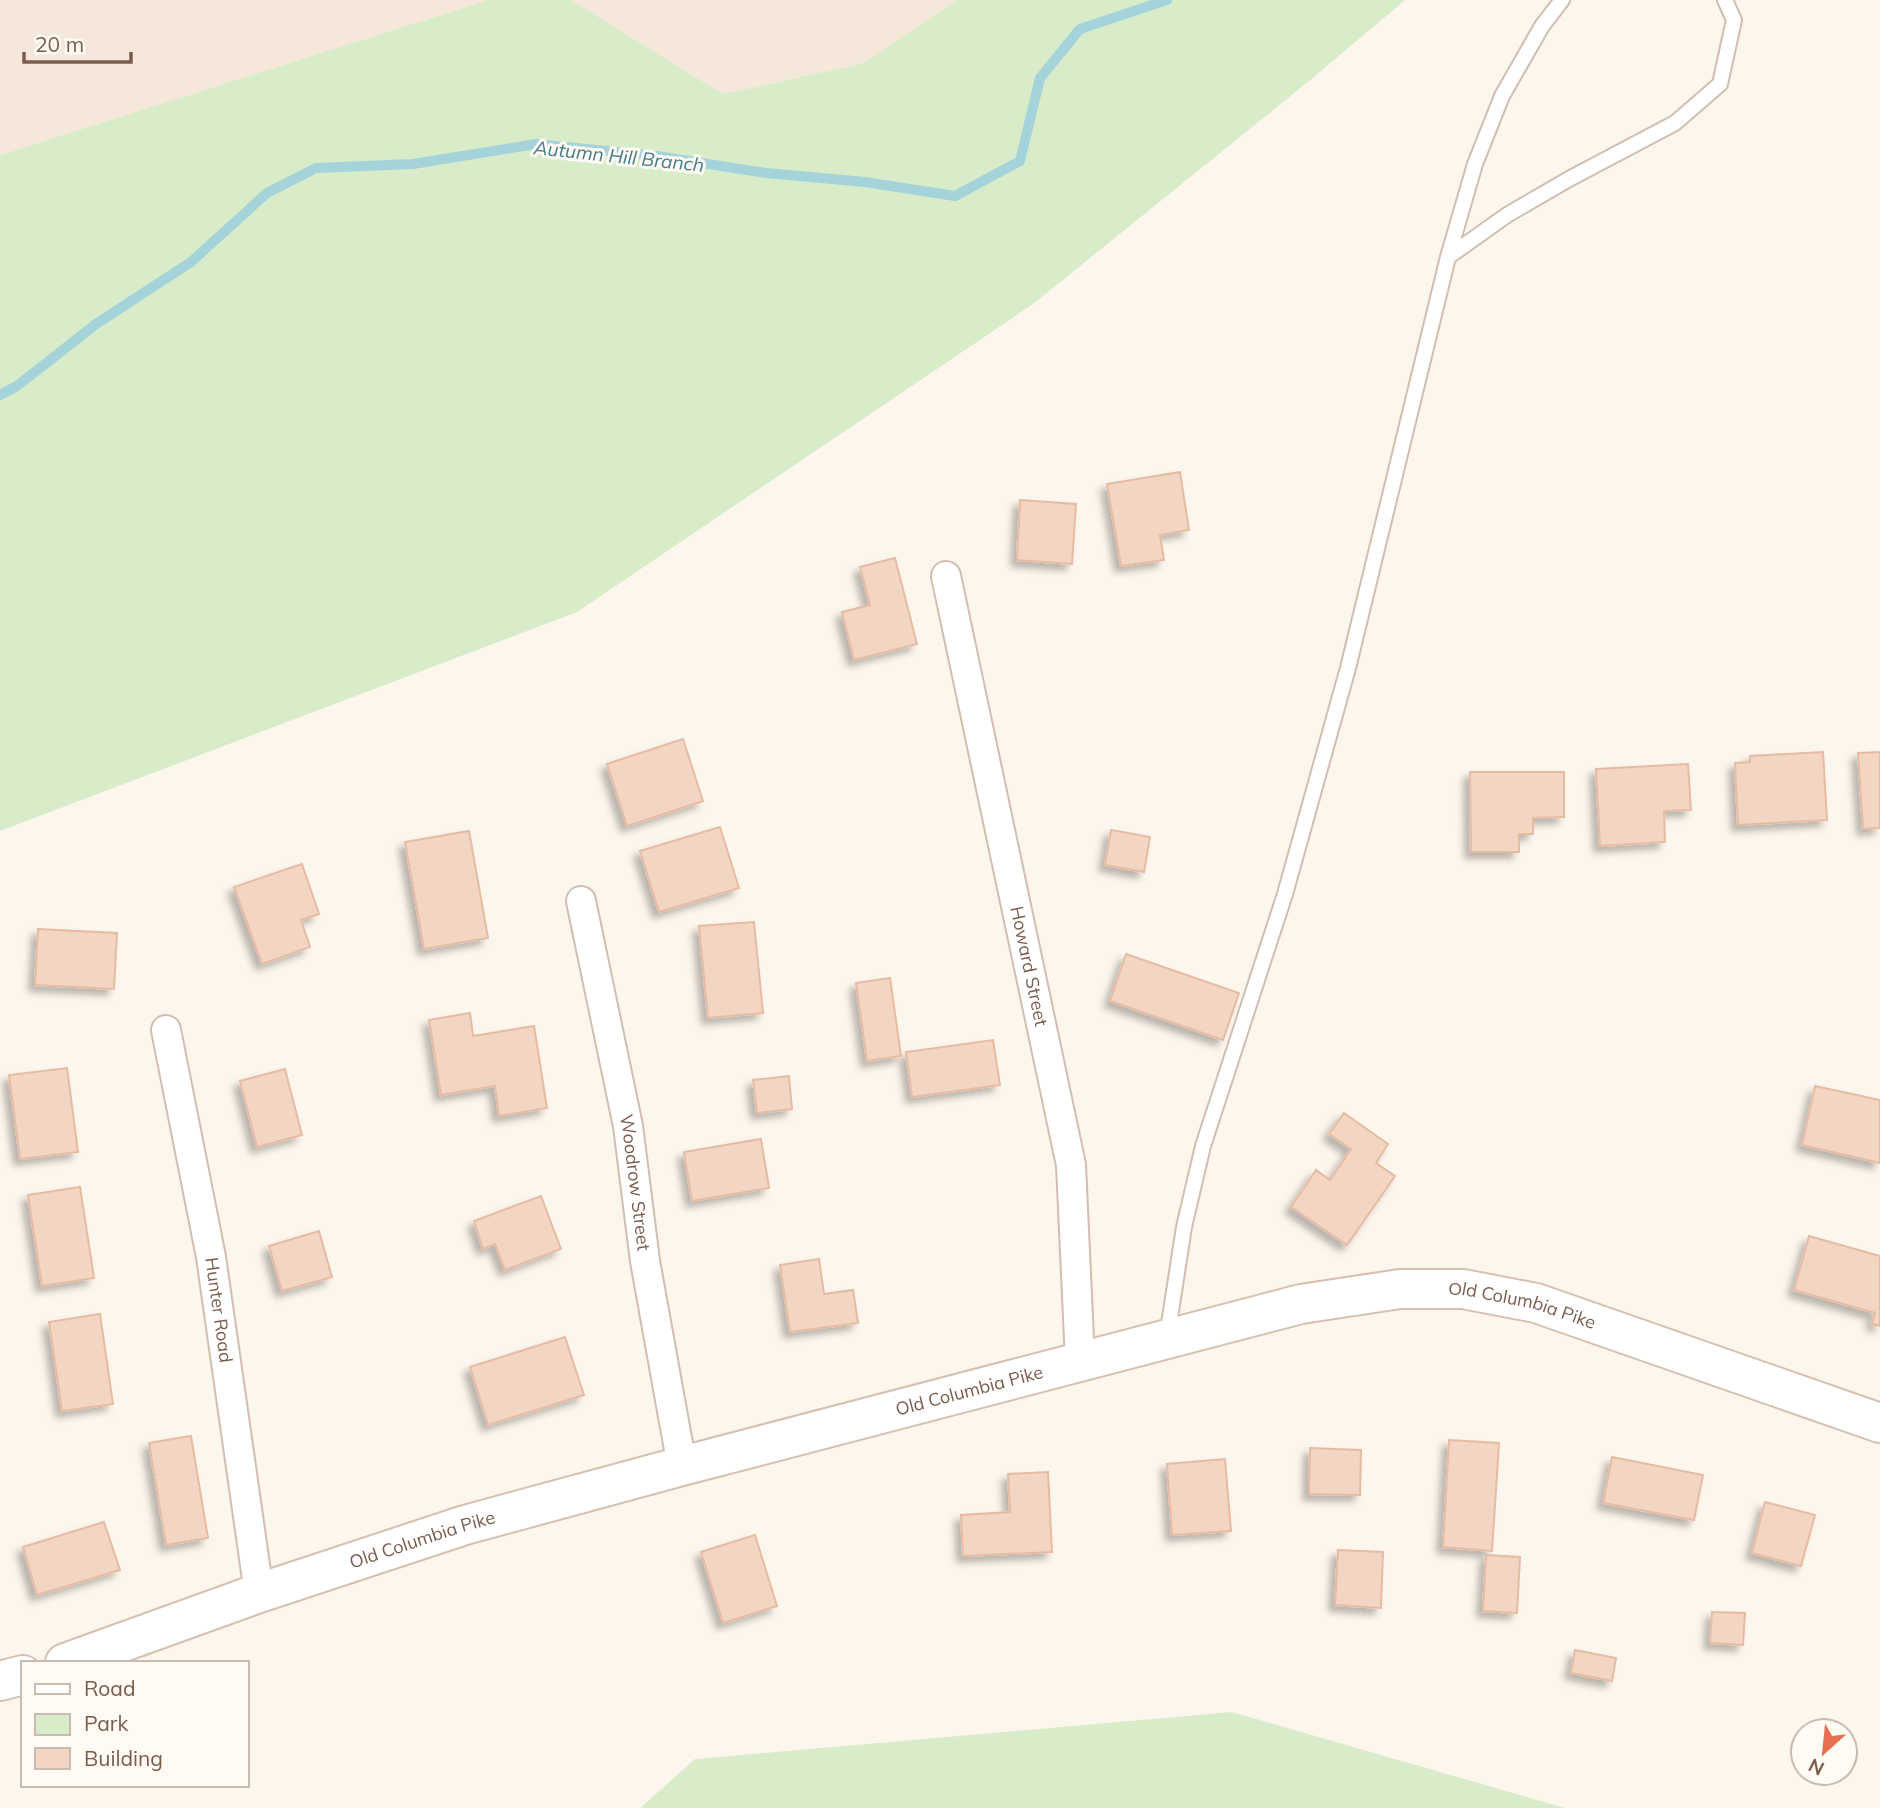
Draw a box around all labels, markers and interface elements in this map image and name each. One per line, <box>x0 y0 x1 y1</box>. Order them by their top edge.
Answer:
scale bar <box>24 21 131 65</box>
text: 20 m <box>35 31 84 57</box>
water label: Autumn Hill Branch <box>532 135 705 177</box>
street label: Howard Street <box>1005 904 1053 1028</box>
street label: Woodrow Street <box>615 1112 656 1252</box>
street label: Hunter Road <box>200 1256 238 1364</box>
street label: Old Columbia Pike <box>1448 1277 1599 1334</box>
street label: Old Columbia Pike <box>893 1360 1045 1421</box>
street label: Old Columbia Pike <box>346 1505 497 1573</box>
legend <box>21 1661 248 1787</box>
text: Road <box>84 1675 135 1701</box>
text: Park <box>84 1710 128 1736</box>
north arrow <box>1789 1717 1859 1787</box>
text: Building <box>84 1745 163 1771</box>
text: N <box>1804 1753 1828 1781</box>

